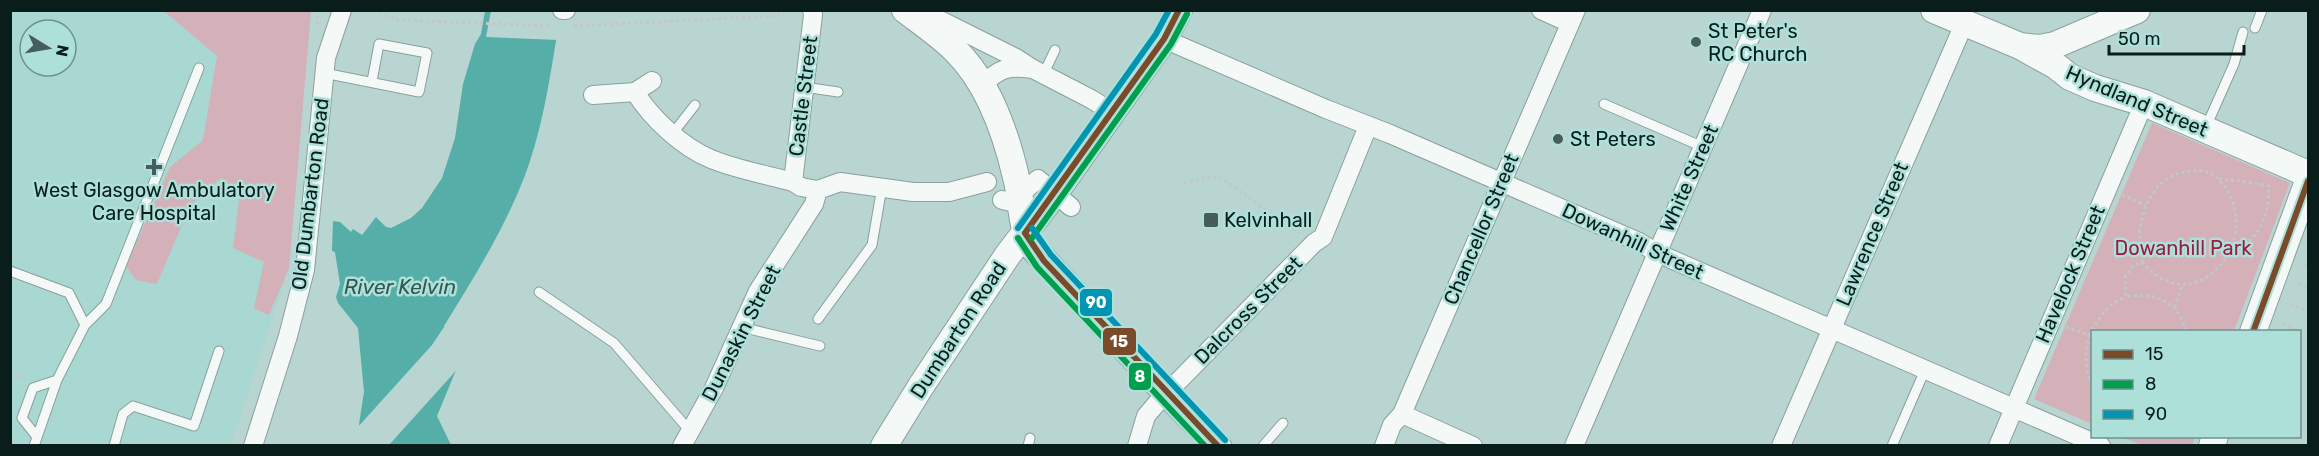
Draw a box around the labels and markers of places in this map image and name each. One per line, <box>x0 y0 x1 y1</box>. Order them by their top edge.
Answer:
place label: St Peter's RC Church <box>1708 19 1807 66</box>
marker: St Peter's RC Church <box>1689 35 1703 49</box>
place label: St Peters <box>1570 127 1656 151</box>
marker: St Peters <box>1551 132 1565 146</box>
marker: West Glasgow Ambulatory Care Hospital <box>145 158 163 176</box>
place label: West Glasgow Ambulatory Care Hospital <box>33 178 275 225</box>
place label: Kelvinhall <box>1224 208 1312 232</box>
marker: Kelvinhall <box>1202 211 1220 229</box>

